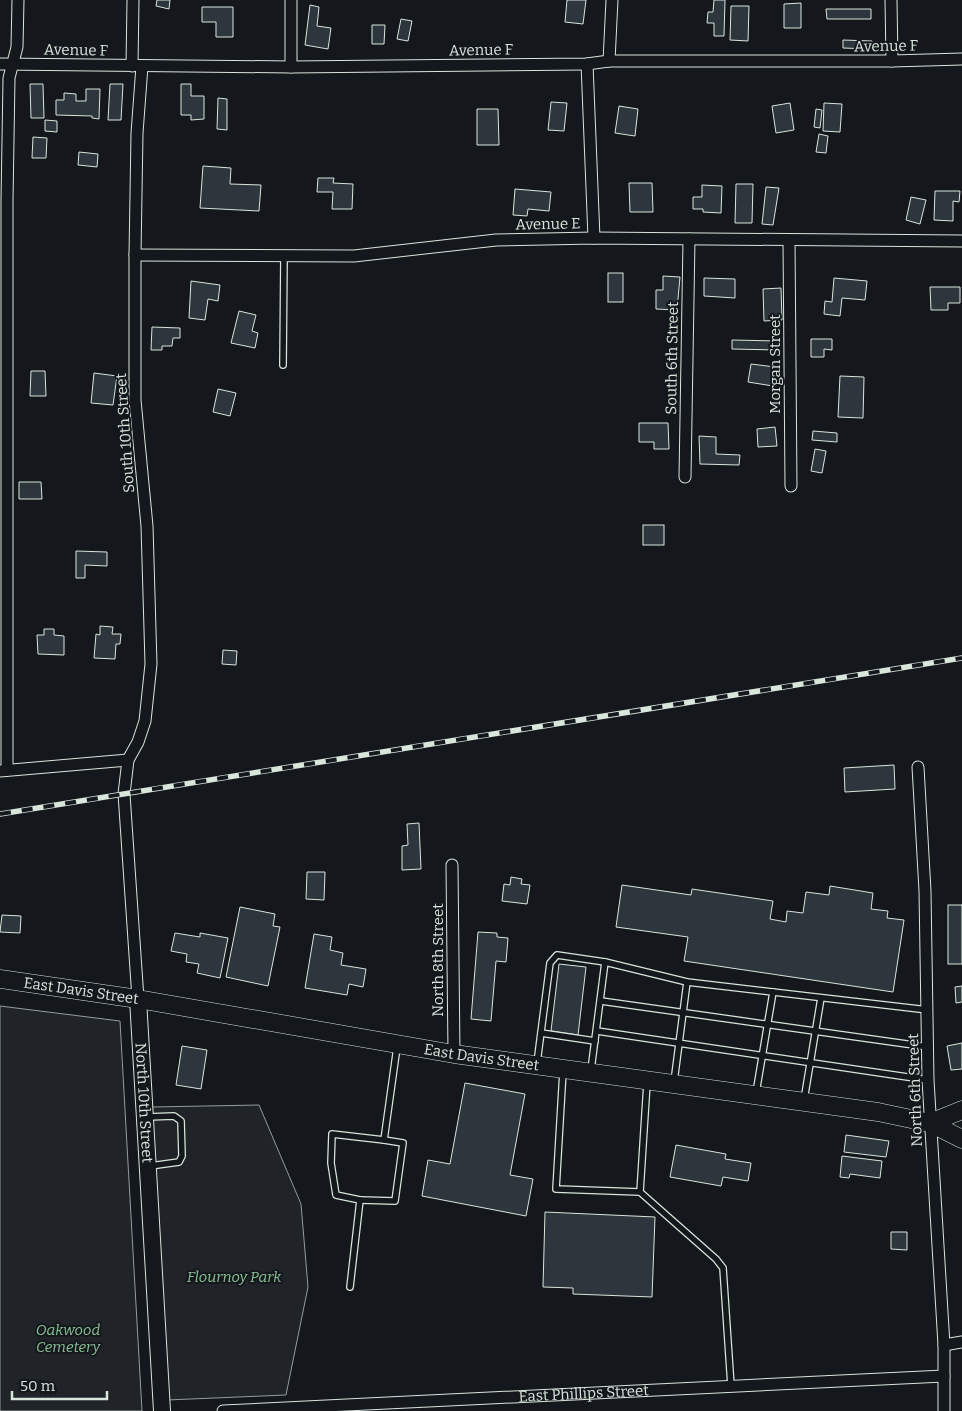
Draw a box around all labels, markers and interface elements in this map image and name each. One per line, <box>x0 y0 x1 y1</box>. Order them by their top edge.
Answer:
street label: Avenue F <box>854 36 919 56</box>
street label: Avenue F <box>44 40 109 60</box>
street label: Avenue F <box>449 40 514 60</box>
street label: Avenue E <box>515 214 581 234</box>
street label: South 6th Street <box>662 301 682 415</box>
street label: Morgan Street <box>766 314 784 414</box>
street label: South 10th Street <box>112 372 138 493</box>
street label: North 8th Street <box>429 903 447 1017</box>
street label: East Davis Street <box>22 974 140 1008</box>
street label: North 6th Street <box>904 1033 926 1147</box>
street label: East Davis Street <box>423 1040 541 1075</box>
street label: North 10th Street <box>132 1042 157 1164</box>
park label: Flournoy Park <box>187 1268 282 1286</box>
park label: Oakwood Cemetery <box>36 1321 101 1356</box>
scale bar <box>12 1368 108 1400</box>
text: 50 m <box>20 1377 56 1395</box>
street label: East Phillips Street <box>518 1381 650 1406</box>

